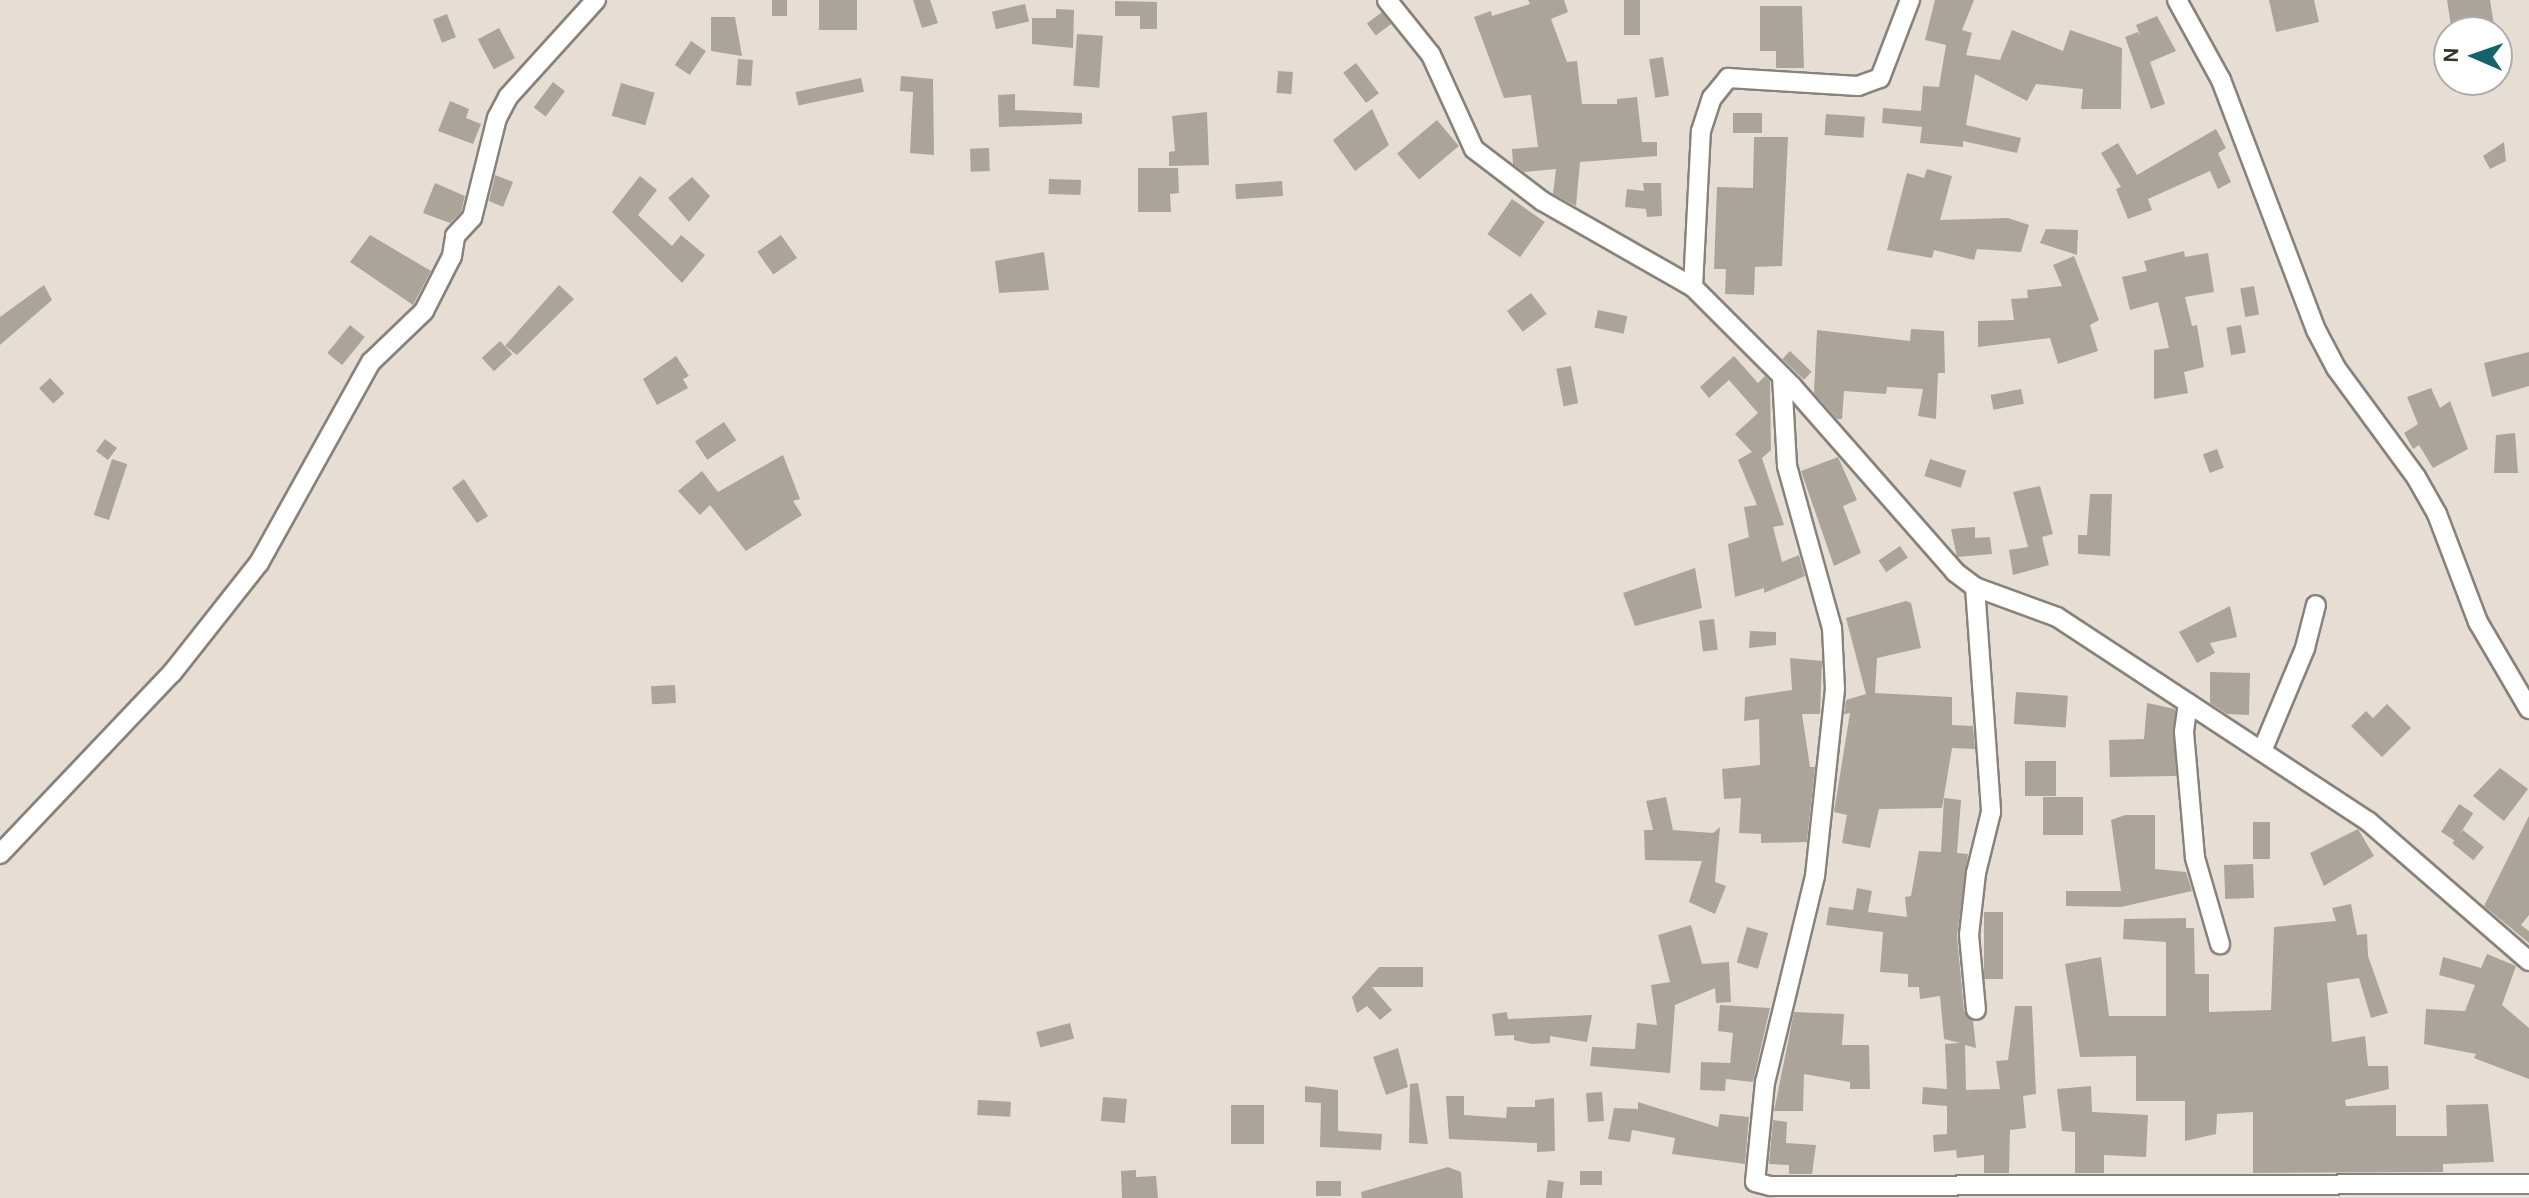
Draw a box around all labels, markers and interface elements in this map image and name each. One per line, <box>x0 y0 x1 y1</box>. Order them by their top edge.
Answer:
north arrow <box>2433 16 2513 96</box>
text: N <box>2438 47 2464 64</box>

